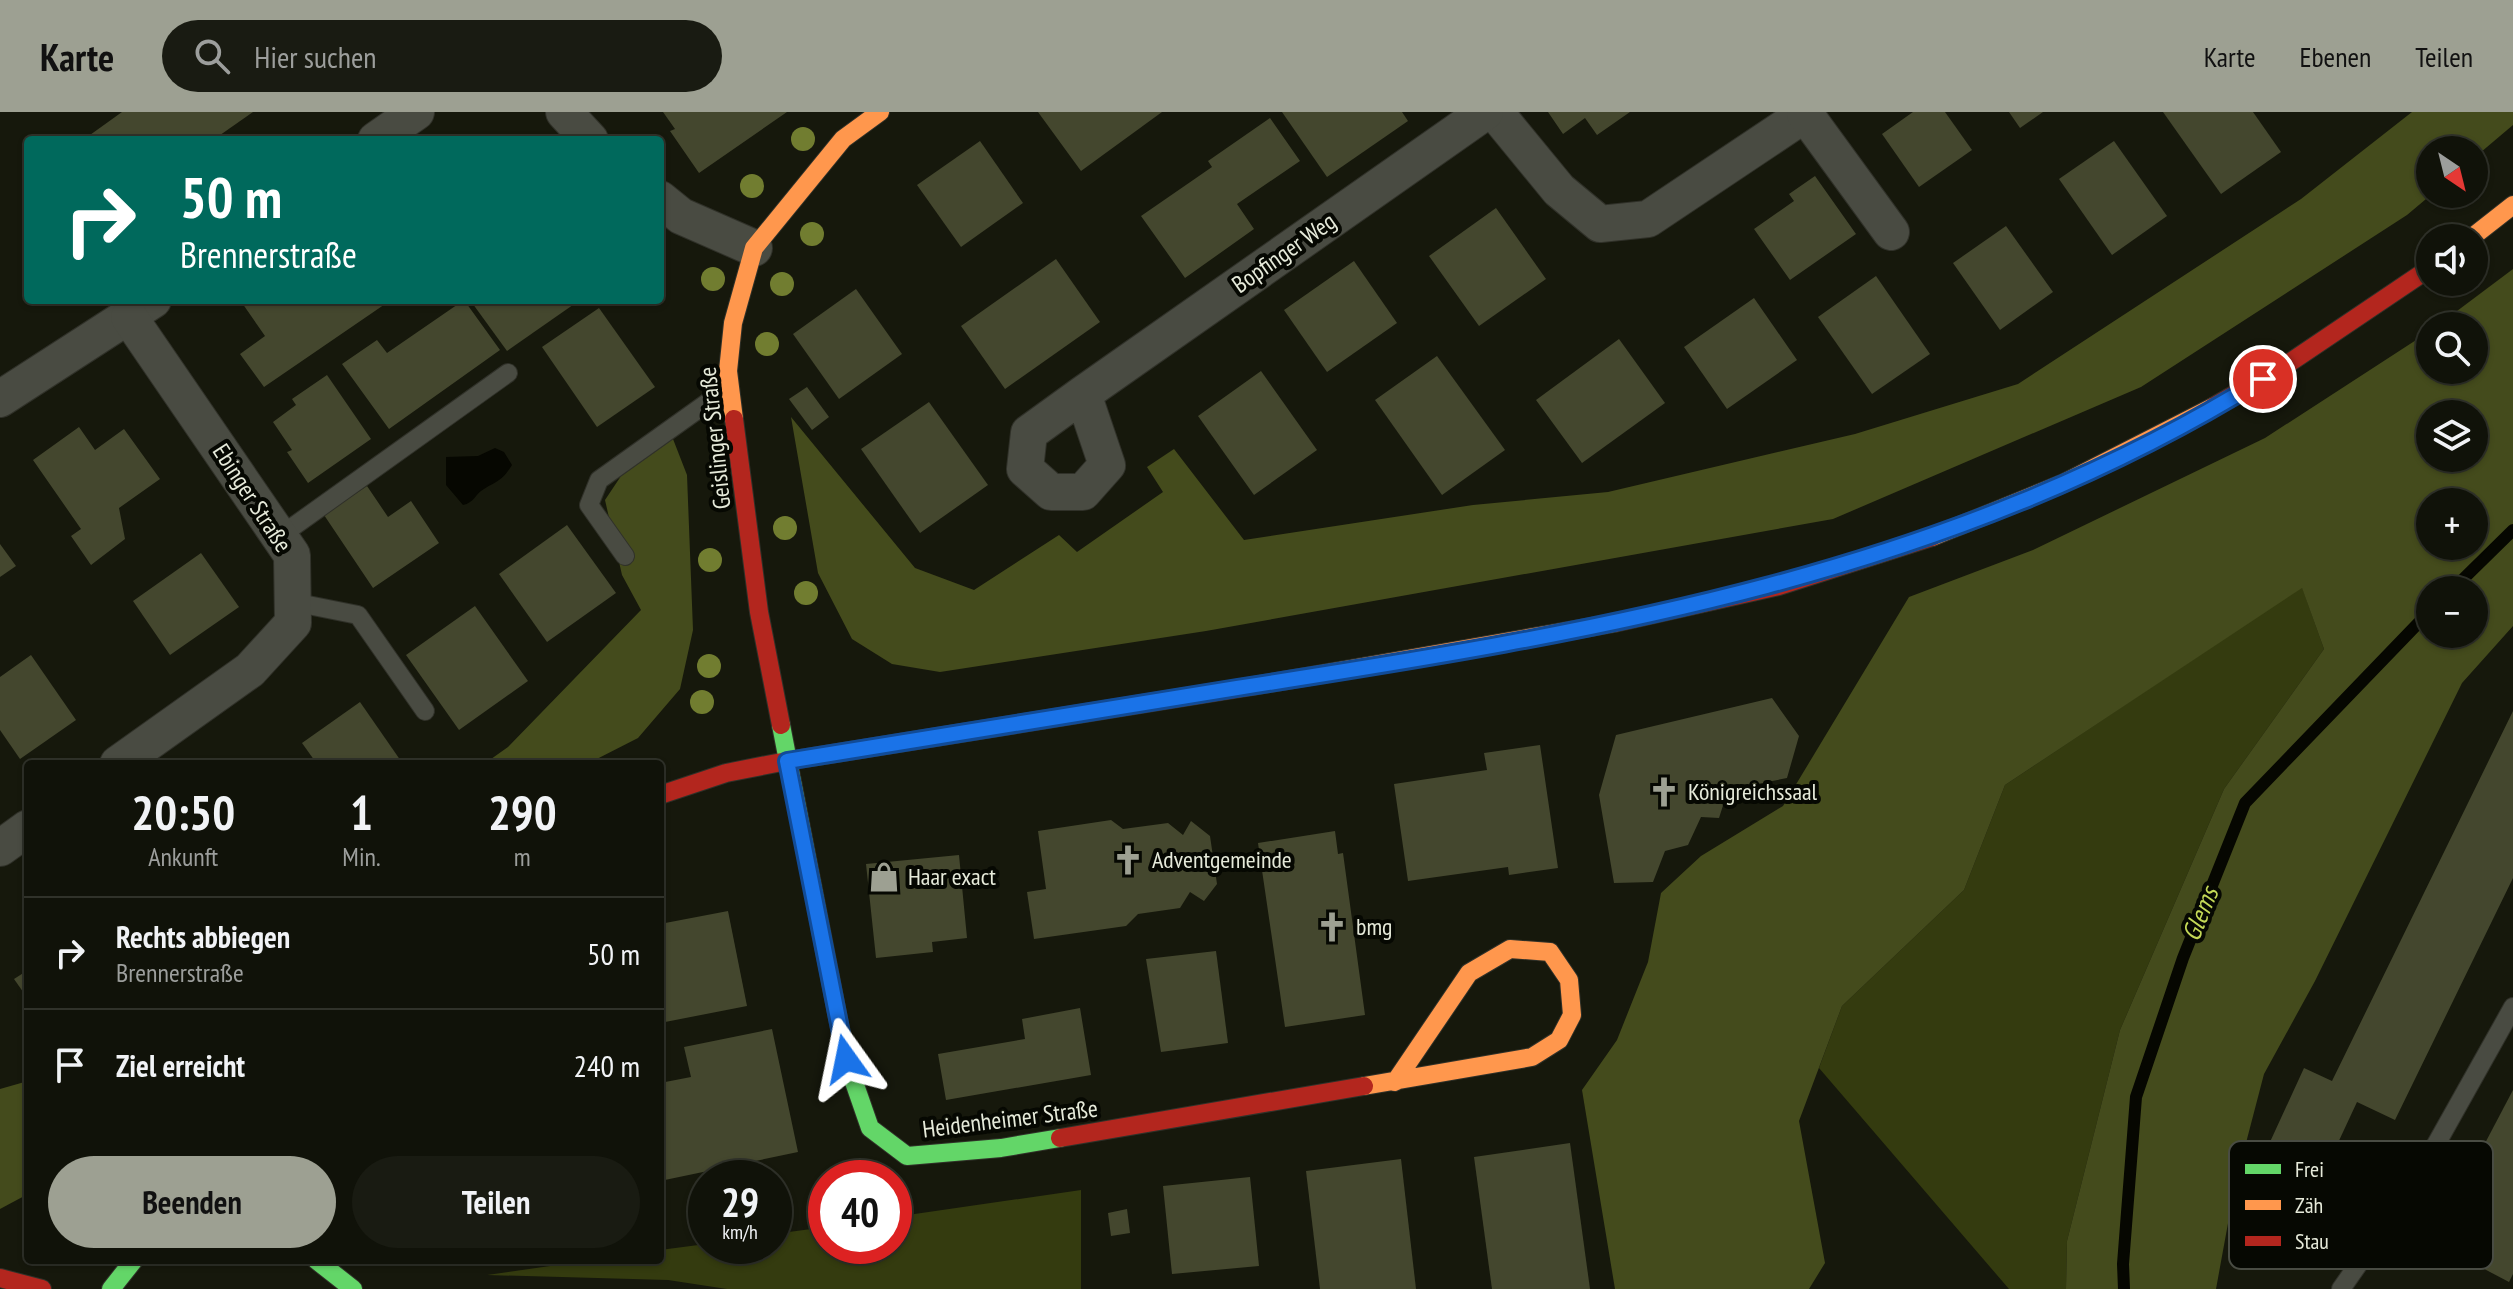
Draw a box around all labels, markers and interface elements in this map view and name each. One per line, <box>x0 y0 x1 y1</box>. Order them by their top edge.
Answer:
search box <box>162 20 722 92</box>
text: Karte <box>40 32 114 81</box>
icon: search <box>190 34 234 78</box>
text: Hier suchen <box>254 37 376 76</box>
text: Karte <box>2204 38 2255 75</box>
text: Ebenen <box>2299 38 2371 75</box>
text: Teilen <box>2415 38 2473 75</box>
north arrow <box>2416 136 2488 208</box>
map controls <box>2416 136 2488 648</box>
text: 50 m <box>180 161 282 233</box>
icon: right <box>48 168 152 272</box>
street label: Bopfinger Weg <box>1226 205 1342 300</box>
button: sound <box>2416 224 2488 296</box>
text: Brennerstraße <box>180 231 357 278</box>
button: search <box>2416 312 2488 384</box>
pin <box>2229 345 2297 413</box>
icon: arrive <box>2241 357 2285 401</box>
street label: Geislinger Straße <box>692 365 737 511</box>
button: layers <box>2416 400 2488 472</box>
street label: Ebinger Straße <box>206 438 299 558</box>
button: + <box>2416 488 2488 560</box>
button: − <box>2416 576 2488 648</box>
church icon: Königreichssaal <box>1647 775 1681 809</box>
place label: Königreichssaal <box>1688 776 1818 807</box>
text: 20:50 <box>131 781 235 843</box>
text: 1 <box>350 781 373 843</box>
text: 290 <box>488 781 557 843</box>
text: Ankunft <box>148 840 218 873</box>
text: Min. <box>342 840 381 873</box>
text: m <box>514 840 531 873</box>
church icon: Adventgemeinde <box>1111 843 1145 877</box>
place label: Adventgemeinde <box>1152 844 1292 875</box>
shop icon: Haar exact <box>867 860 901 894</box>
place label: Haar exact <box>908 861 996 892</box>
water label: Glems <box>2174 880 2226 946</box>
church icon: bmg <box>1315 910 1349 944</box>
place label: bmg <box>1356 911 1392 942</box>
text: Rechts abbiegen <box>116 917 290 956</box>
icon: right <box>48 931 92 975</box>
text: 50 m <box>587 934 640 973</box>
text: Brennerstraße <box>116 956 244 989</box>
position arrow <box>804 1017 888 1101</box>
icon: arrive <box>48 1043 92 1087</box>
text: Ziel erreicht <box>116 1046 245 1085</box>
text: 240 m <box>574 1046 640 1085</box>
street label: Heidenheimer Straße <box>921 1092 1099 1145</box>
legend <box>2229 1141 2493 1269</box>
text: Frei <box>2295 1155 2324 1183</box>
button: Beenden <box>48 1156 336 1248</box>
button: Teilen <box>352 1156 640 1248</box>
speed limit sign: 40 <box>808 1160 912 1264</box>
text: 29 <box>721 1176 759 1228</box>
text: Zäh <box>2295 1191 2323 1219</box>
text: km/h <box>722 1219 758 1245</box>
text: Stau <box>2295 1227 2329 1255</box>

